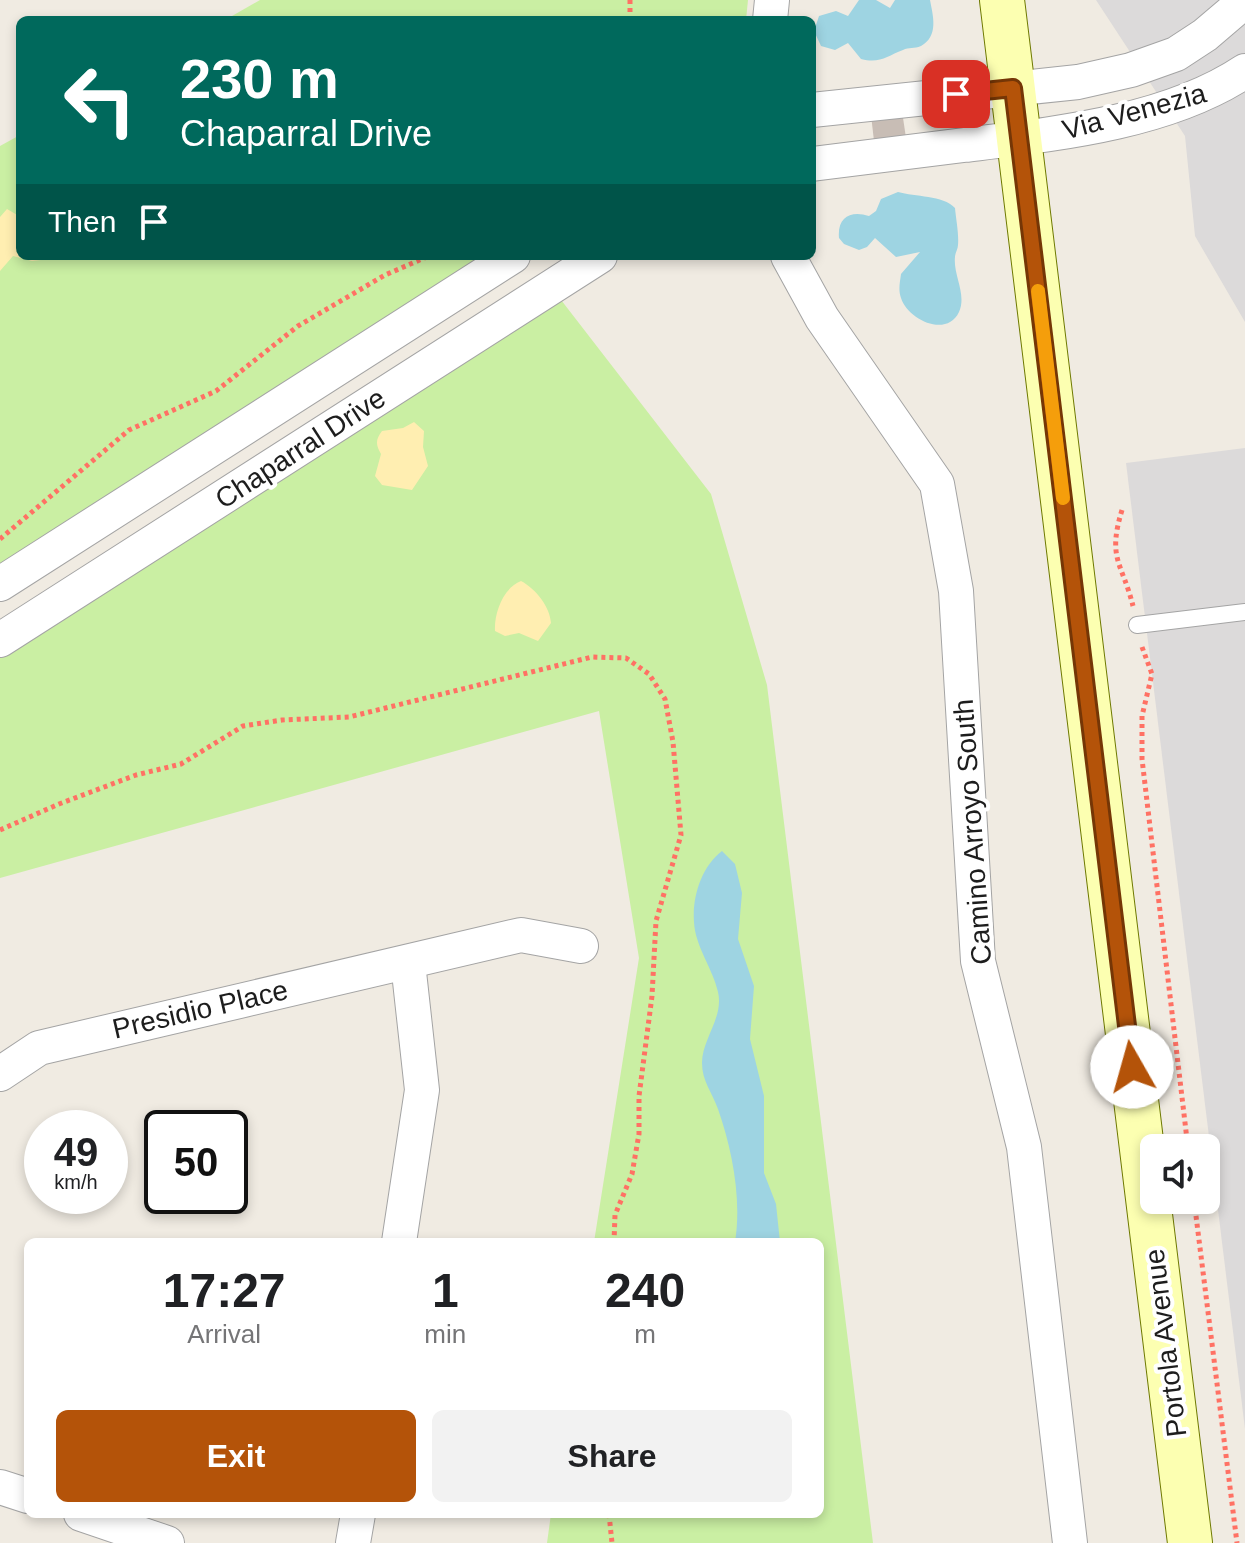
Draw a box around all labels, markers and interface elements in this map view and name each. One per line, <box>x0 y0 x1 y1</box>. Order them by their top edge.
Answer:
text: 230 m <box>180 47 339 110</box>
icon: left <box>48 48 152 152</box>
pin <box>922 60 990 128</box>
icon: arrive <box>934 72 978 116</box>
street label: Via Venezia <box>1059 77 1210 146</box>
text: Chaparral Drive <box>180 113 432 154</box>
icon: arrive <box>132 200 176 244</box>
text: Then <box>48 205 116 238</box>
street label: Chaparral Drive <box>210 382 391 515</box>
street label: Camino Arroyo South <box>948 698 997 966</box>
street label: Presidio Place <box>109 974 291 1045</box>
position arrow <box>1090 1025 1174 1109</box>
speed limit sign: 50 <box>144 1110 248 1214</box>
text: 49 <box>54 1130 98 1174</box>
map controls <box>1140 1134 1220 1214</box>
button: sound <box>1140 1134 1220 1214</box>
text: km/h <box>54 1171 98 1193</box>
street label: Portola Avenue <box>1139 1247 1192 1439</box>
text: 17:27 <box>163 1264 286 1317</box>
text: 1 <box>432 1264 459 1317</box>
text: 240 <box>605 1264 685 1317</box>
text: Arrival <box>187 1319 261 1349</box>
text: min <box>424 1319 466 1349</box>
text: m <box>634 1319 656 1349</box>
button: Exit <box>56 1410 416 1502</box>
button: Share <box>432 1410 792 1502</box>

